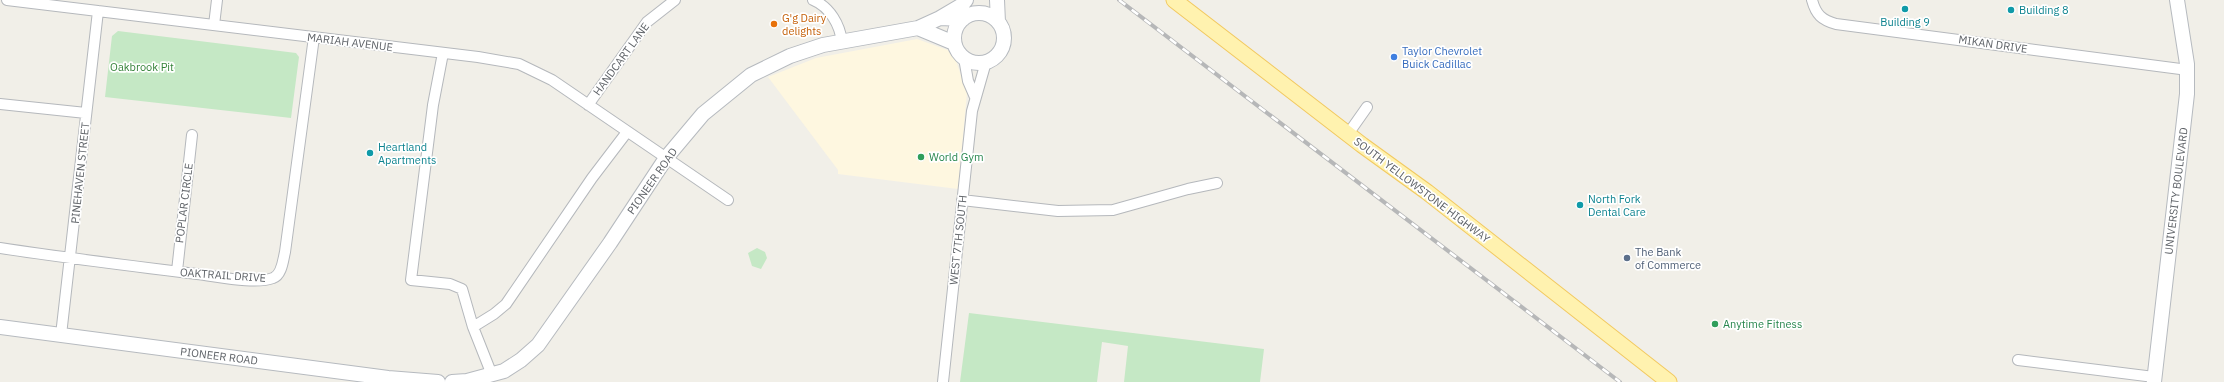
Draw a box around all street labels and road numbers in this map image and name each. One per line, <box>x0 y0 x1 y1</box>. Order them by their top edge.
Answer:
street label: HANDCART LANE <box>590 20 652 98</box>
street label: MARIAH AVENUE <box>306 30 394 54</box>
street label: MIKAN DRIVE <box>1958 32 2028 56</box>
street label: PINEHAVEN STREET <box>68 121 92 224</box>
street label: UNIVERSITY BOULEVARD <box>2161 127 2191 255</box>
street label: SOUTH YELLOWSTONE HIGHWAY <box>1351 134 1493 246</box>
street label: PIONEER ROAD <box>624 145 680 217</box>
street label: POPLAR CIRCLE <box>172 162 196 244</box>
street label: WEST 7TH SOUTH <box>946 194 970 286</box>
street label: OAKTRAIL DRIVE <box>179 265 267 285</box>
street label: PIONEER ROAD <box>179 344 259 368</box>

